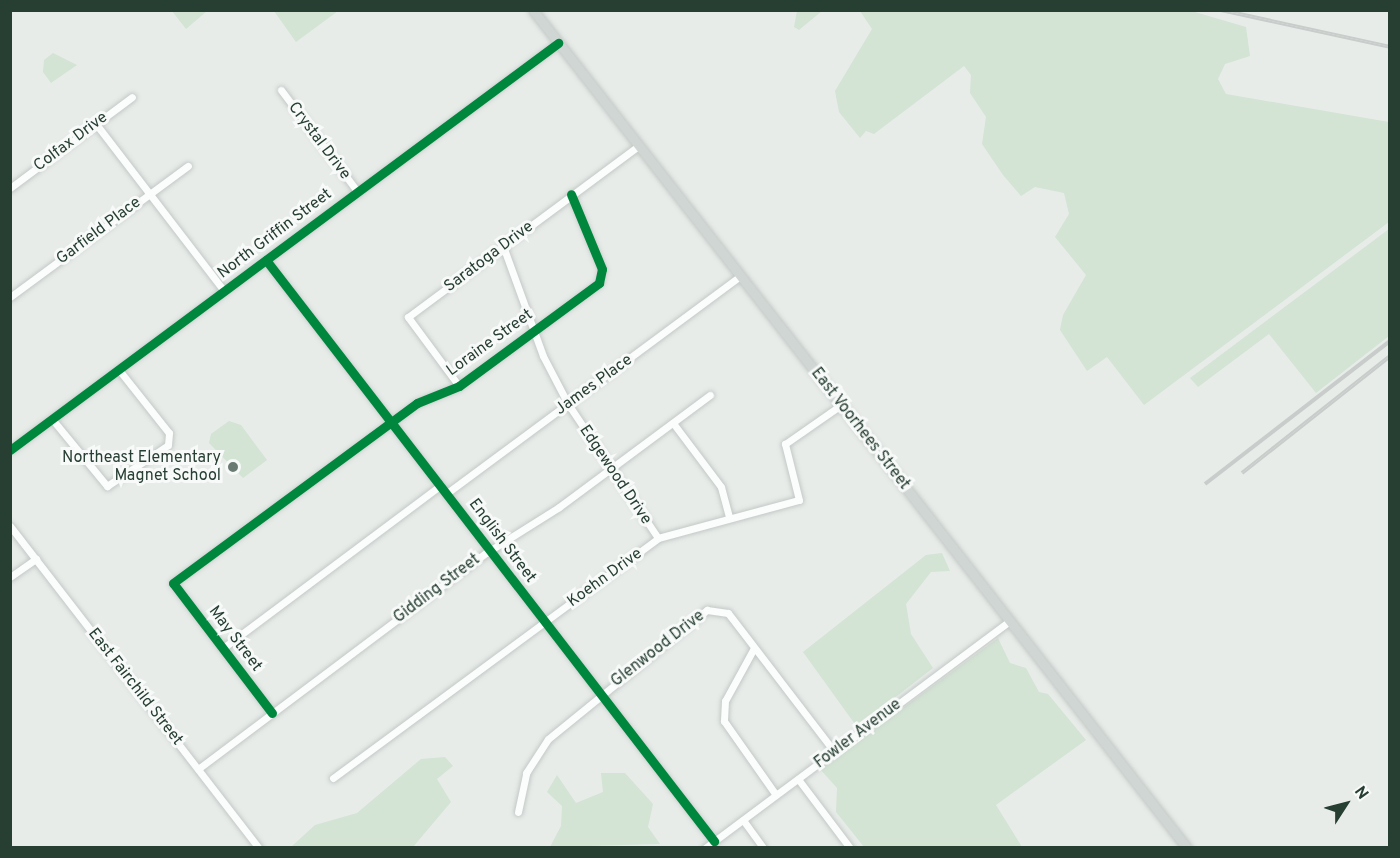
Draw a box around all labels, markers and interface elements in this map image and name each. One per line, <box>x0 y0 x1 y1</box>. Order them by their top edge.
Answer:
street label: Crystal Drive <box>284 98 354 184</box>
street label: Colfax Drive <box>30 108 112 176</box>
street label: North Griffin Street <box>214 185 336 283</box>
street label: Garfield Place <box>53 193 145 269</box>
street label: Saratoga Drive <box>441 217 537 297</box>
street label: Loraine Street <box>443 305 537 381</box>
street label: James Place <box>552 351 636 419</box>
street label: East Voorhees Street <box>806 364 914 494</box>
street label: Edgewood Drive <box>575 422 655 528</box>
place label: Northeast Elementary Magnet School <box>62 448 221 486</box>
marker: Northeast Elementary Magnet School <box>226 460 240 474</box>
street label: English Street <box>464 495 540 587</box>
street label: Koehn Drive <box>564 544 646 612</box>
street label: Gidding Street <box>390 550 484 628</box>
street label: May Street <box>204 602 266 676</box>
street label: Glenwood Drive <box>608 607 708 691</box>
street label: East Fairchild Street <box>83 625 187 749</box>
street label: Fowler Avenue <box>811 695 905 773</box>
north arrow <box>1316 774 1376 834</box>
text: N <box>1349 783 1372 804</box>

